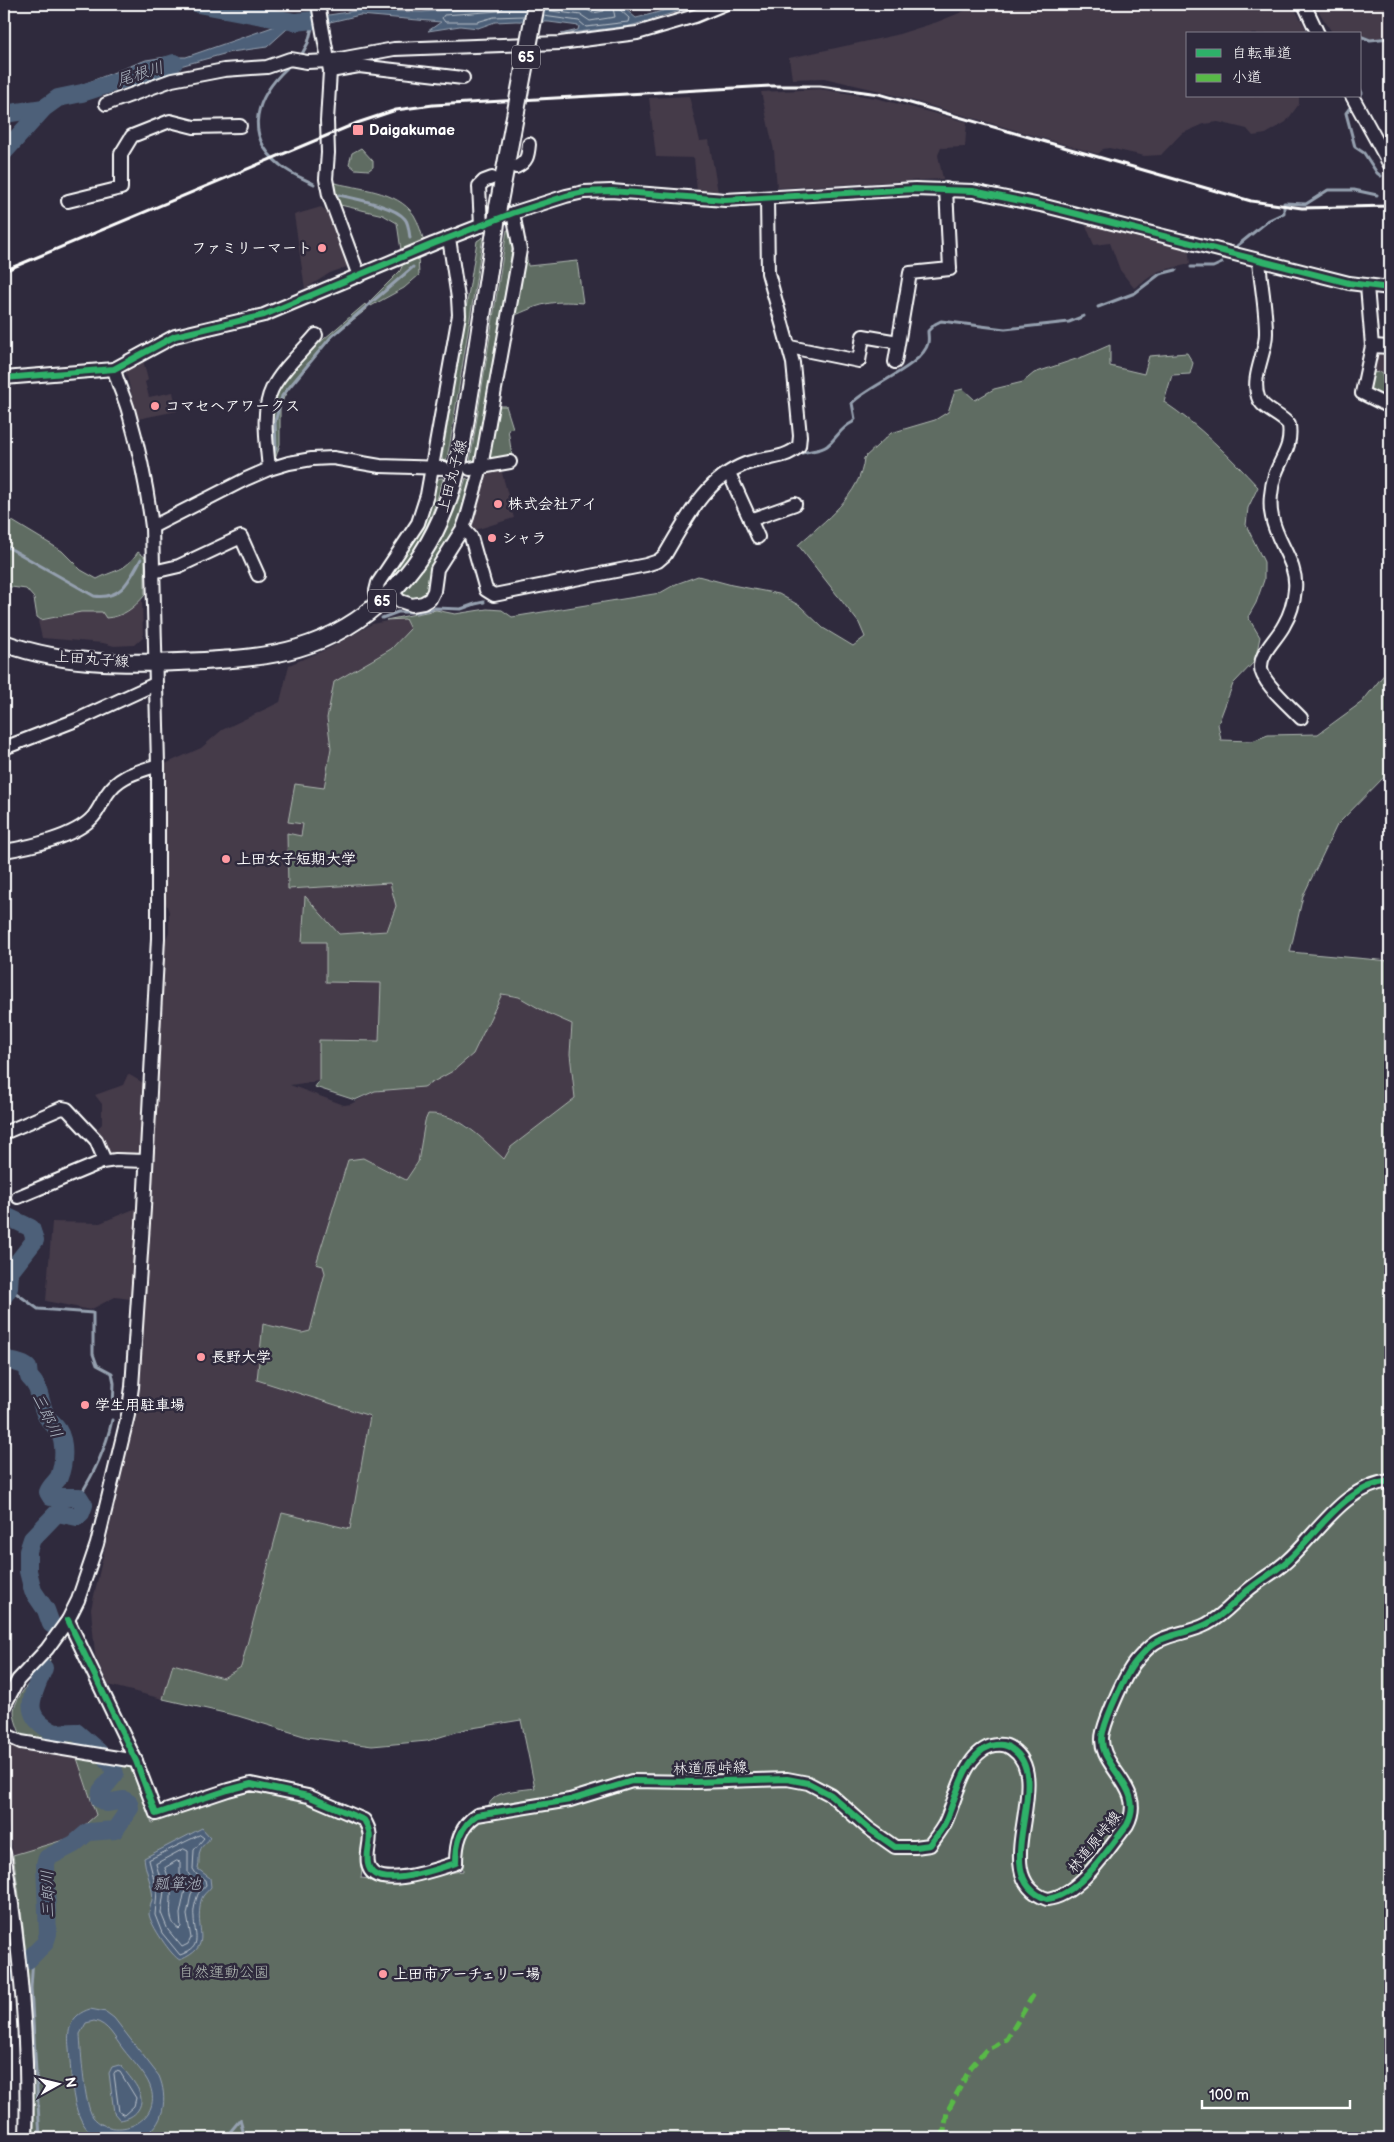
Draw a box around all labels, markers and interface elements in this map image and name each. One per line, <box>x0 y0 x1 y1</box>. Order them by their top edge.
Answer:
legend <box>1186 32 1362 98</box>
text: 自転車道 <box>1232 44 1292 63</box>
road number: 65 <box>512 46 540 68</box>
water label: 尾根川 <box>115 58 166 91</box>
text: 小道 <box>1232 68 1262 87</box>
place label: Daigakumae <box>369 121 455 140</box>
marker: Daigakumae <box>351 123 365 137</box>
place label: ファミリーマート <box>191 239 312 258</box>
marker: ファミリーマート <box>316 242 328 254</box>
place label: コマセヘアワークス <box>165 397 300 416</box>
marker: コマセヘアワークス <box>149 400 161 412</box>
street label: 上田丸子線 <box>434 437 471 515</box>
place label: 株式会社アイ <box>508 495 597 514</box>
marker: 株式会社アイ <box>492 498 504 510</box>
place label: シャラ <box>502 529 546 548</box>
marker: シャラ <box>486 532 498 544</box>
road number: 65 <box>368 590 396 612</box>
street label: 上田丸子線 <box>54 647 130 672</box>
place label: 上田女子短期大学 <box>236 850 356 869</box>
marker: 上田女子短期大学 <box>220 853 232 865</box>
place label: 長野大学 <box>211 1348 271 1367</box>
marker: 長野大学 <box>195 1351 207 1363</box>
water label: 三郎川 <box>28 1390 66 1441</box>
place label: 学生用駐車場 <box>95 1396 185 1415</box>
marker: 学生用駐車場 <box>79 1399 91 1411</box>
street label: 林道原峠線 <box>672 1758 748 1779</box>
street label: 林道原峠線 <box>1063 1807 1125 1877</box>
water label: 三郎川 <box>39 1870 58 1918</box>
water label: 瓢箪池 <box>153 1875 202 1894</box>
park label: 自然運動公園 <box>179 1963 269 1982</box>
place label: 上田市アーチェリー場 <box>393 1965 541 1984</box>
marker: 上田市アーチェリー場 <box>377 1968 389 1980</box>
north arrow <box>32 2060 82 2110</box>
text: N <box>61 2076 80 2089</box>
scale bar <box>1202 2077 1349 2109</box>
text: 100 m <box>1209 2086 1249 2105</box>

